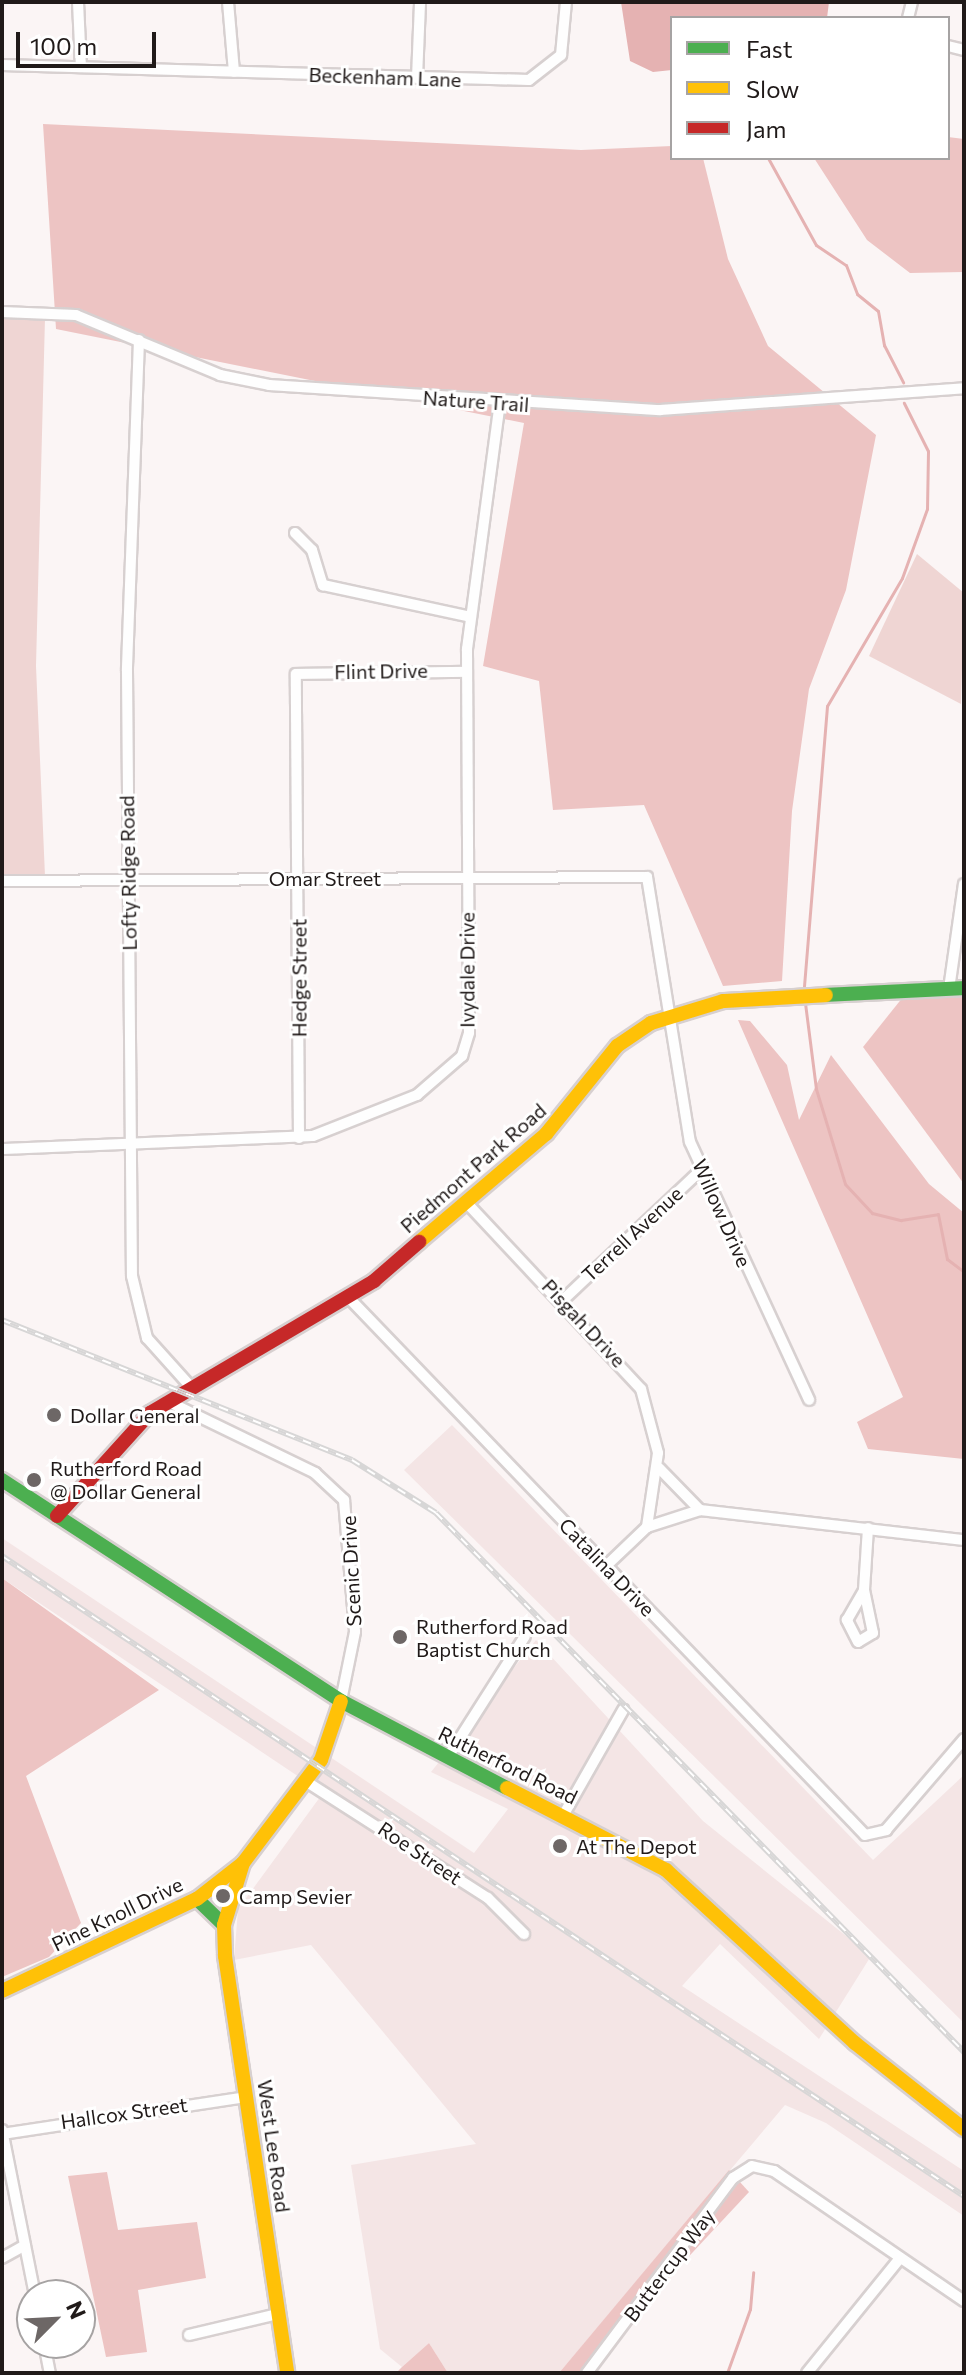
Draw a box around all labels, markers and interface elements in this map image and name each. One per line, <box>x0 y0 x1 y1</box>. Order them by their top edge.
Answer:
scale bar <box>20 16 160 66</box>
legend <box>670 16 950 160</box>
text: 100 m <box>30 31 97 60</box>
text: Fast <box>746 34 793 63</box>
street label: Beckenham Lane <box>308 62 462 92</box>
text: Slow <box>746 74 799 103</box>
text: Jam <box>746 114 786 143</box>
street label: Nature Trail <box>422 385 530 417</box>
street label: Flint Drive <box>334 658 428 684</box>
street label: Lofty Ridge Road <box>115 795 141 951</box>
street label: Omar Street <box>269 866 381 890</box>
street label: Ivydale Drive <box>455 912 479 1028</box>
street label: Hedge Street <box>287 919 311 1037</box>
street label: Piedmont Park Road <box>395 1098 551 1238</box>
street label: Willow Drive <box>688 1155 756 1271</box>
street label: Terrell Avenue <box>577 1181 687 1287</box>
street label: Pisgah Drive <box>537 1274 631 1372</box>
place label: Dollar General <box>70 1403 200 1427</box>
marker: Dollar General <box>45 1406 63 1424</box>
place label: Rutherford Road @ Dollar General <box>50 1456 202 1503</box>
marker: Rutherford Road @ Dollar General <box>25 1471 43 1489</box>
street label: Catalina Drive <box>554 1513 660 1621</box>
street label: Scenic Drive <box>336 1515 366 1627</box>
place label: Rutherford Road Baptist Church <box>416 1614 568 1661</box>
marker: Rutherford Road Baptist Church <box>391 1628 409 1646</box>
street label: Rutherford Road <box>435 1721 581 1809</box>
street label: Roe Street <box>374 1816 466 1890</box>
place label: At The Depot <box>576 1834 697 1858</box>
marker: At The Depot <box>551 1837 569 1855</box>
street label: Pine Knoll Drive <box>48 1872 186 1956</box>
place label: Camp Sevier <box>239 1884 352 1908</box>
marker: Camp Sevier <box>214 1887 232 1905</box>
street label: West Lee Road <box>253 2078 295 2214</box>
street label: Hallcox Street <box>59 2092 189 2134</box>
street label: Buttercup Way <box>619 2204 719 2326</box>
north arrow <box>16 2279 96 2359</box>
text: N <box>61 2297 92 2323</box>

